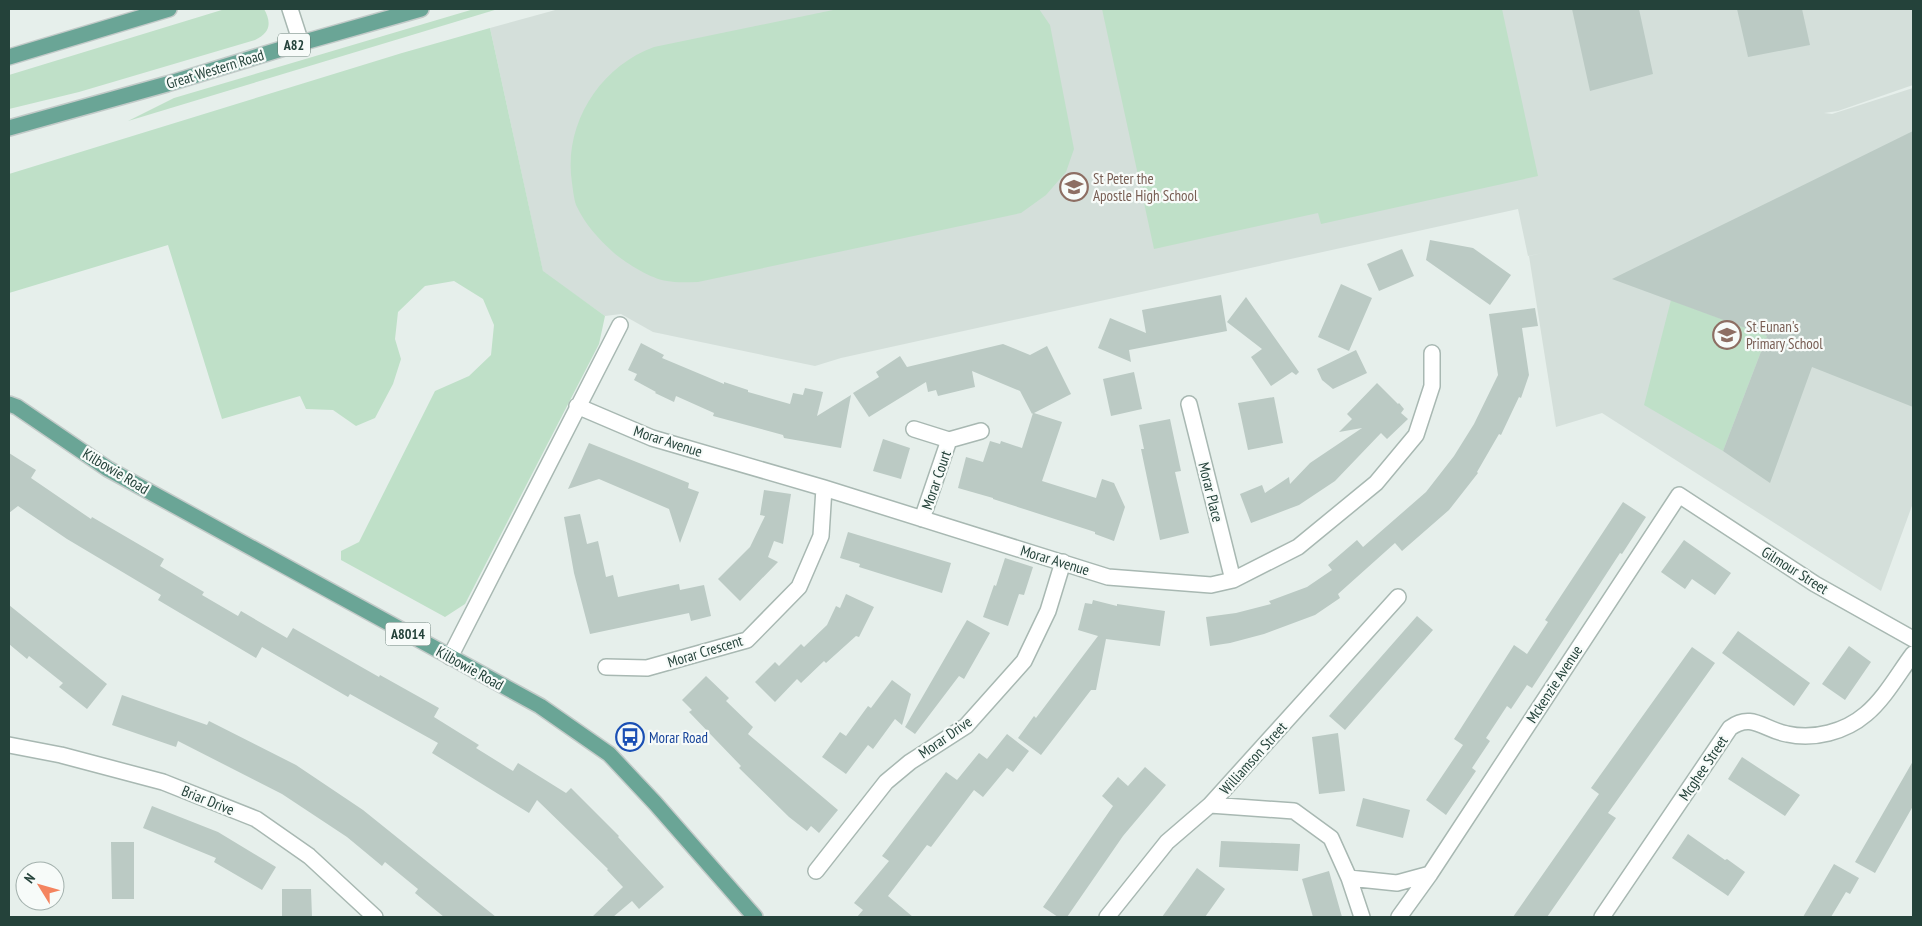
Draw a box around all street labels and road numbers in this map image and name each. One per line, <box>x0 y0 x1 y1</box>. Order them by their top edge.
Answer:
road number: A82 <box>278 34 310 56</box>
street label: Great Western Road <box>164 45 266 93</box>
street label: Morar Avenue <box>631 421 705 461</box>
street label: Kilbowie Road <box>79 444 153 498</box>
street label: Morar Court <box>917 448 955 512</box>
street label: Morar Place <box>1194 460 1228 524</box>
street label: Morar Avenue <box>1018 541 1092 579</box>
street label: Gilmour Street <box>1758 542 1832 598</box>
road number: A8014 <box>386 622 430 646</box>
street label: Morar Crescent <box>665 631 745 671</box>
street label: Kilbowie Road <box>433 642 507 694</box>
street label: Mckenzie Avenue <box>1522 642 1586 726</box>
street label: Morar Drive <box>915 712 975 762</box>
street label: Williamson Street <box>1215 718 1291 798</box>
street label: Mcghee Street <box>1674 732 1732 804</box>
street label: Briar Drive <box>179 781 237 819</box>

